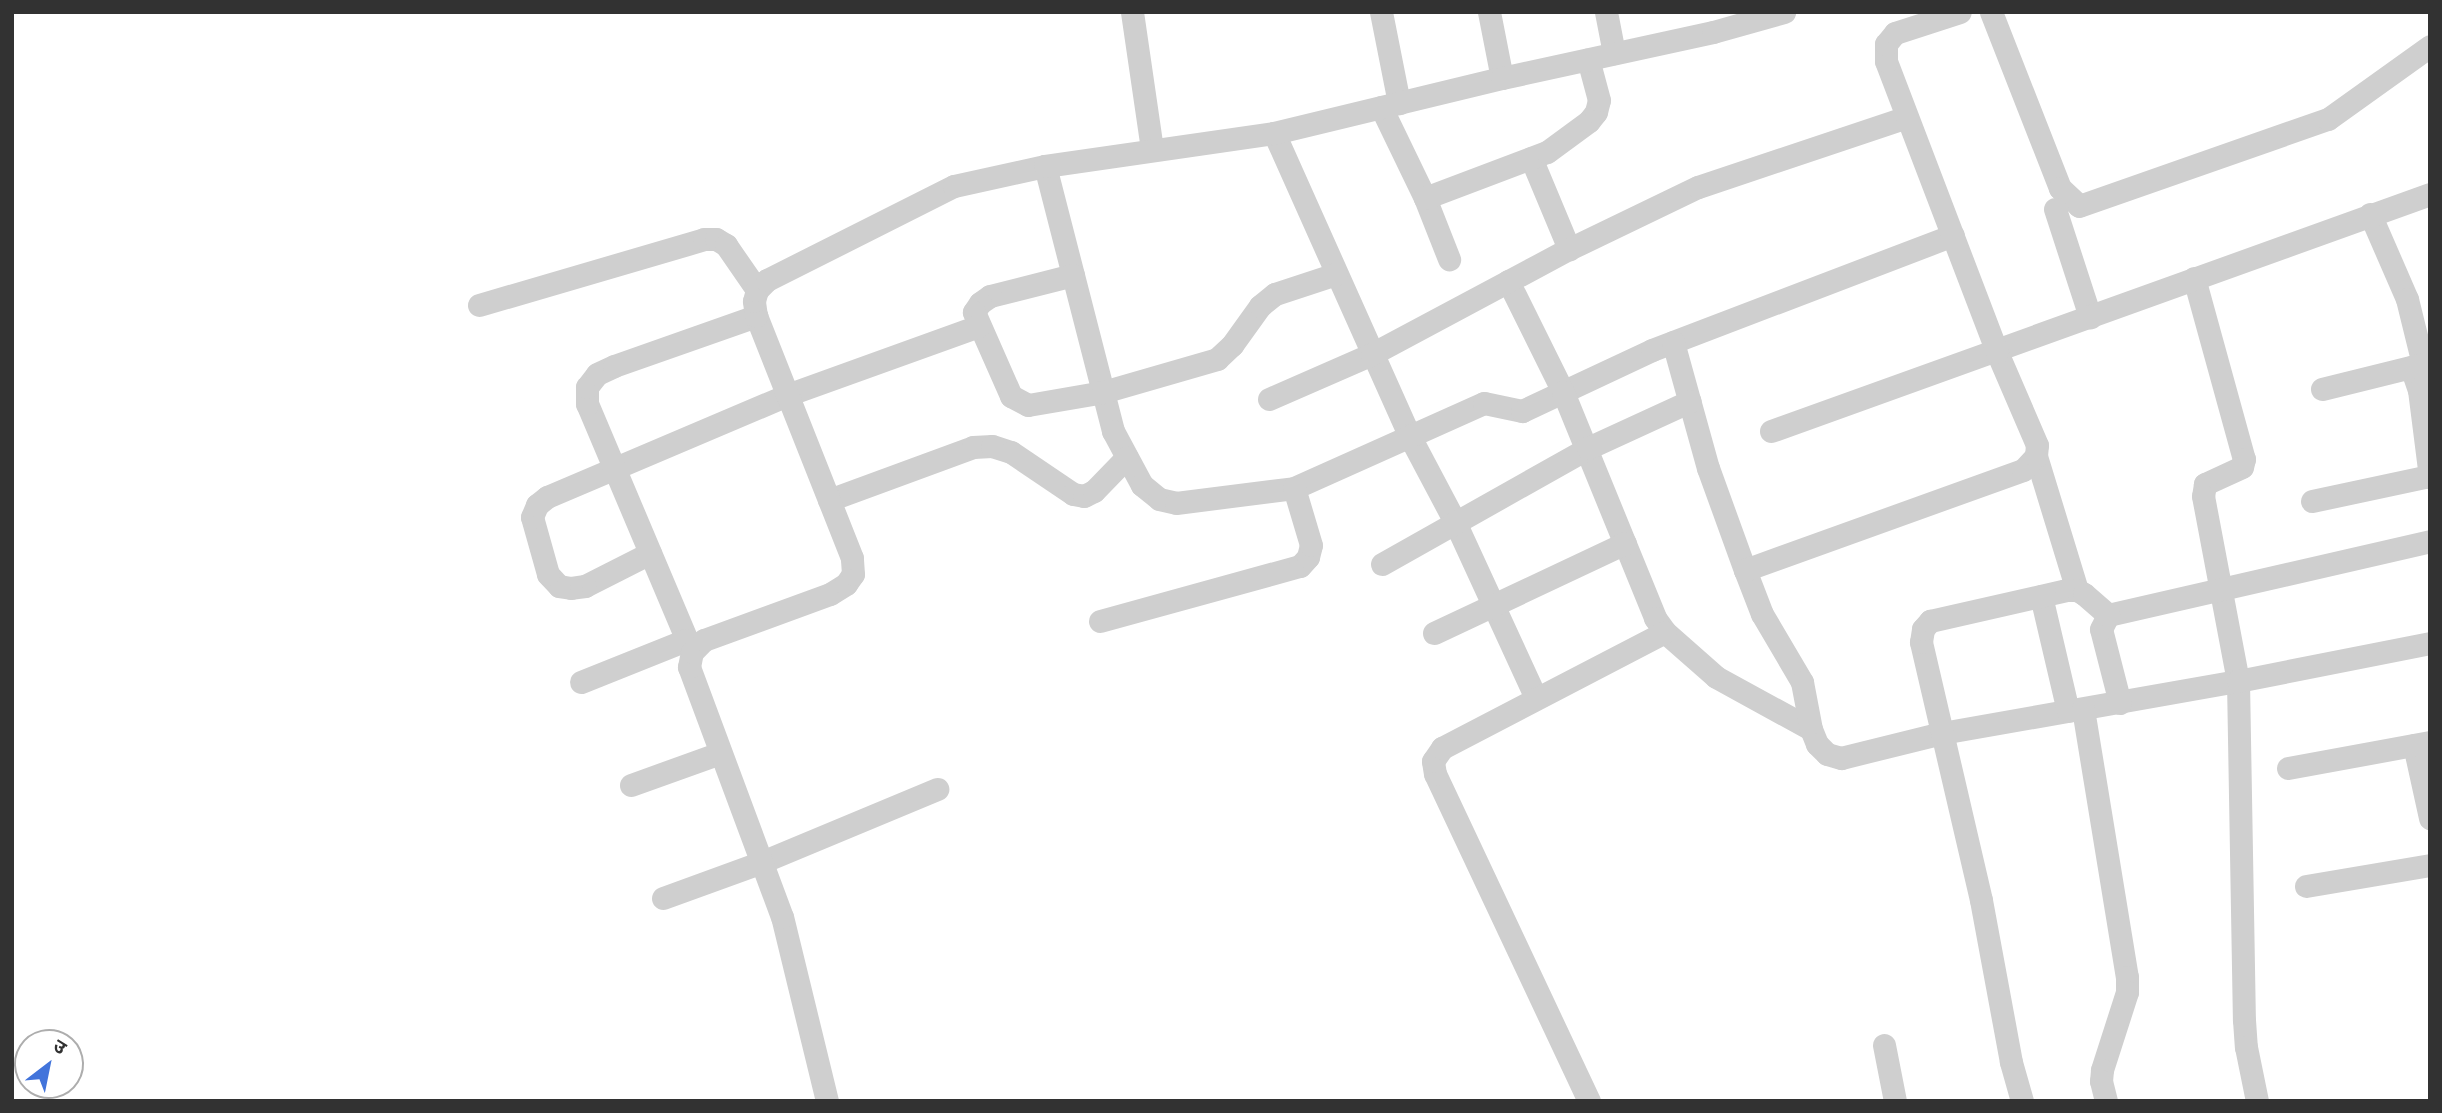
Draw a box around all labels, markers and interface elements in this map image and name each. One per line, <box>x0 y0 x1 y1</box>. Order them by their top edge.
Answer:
north arrow <box>14 1029 84 1099</box>
text: उ <box>49 1035 70 1060</box>

